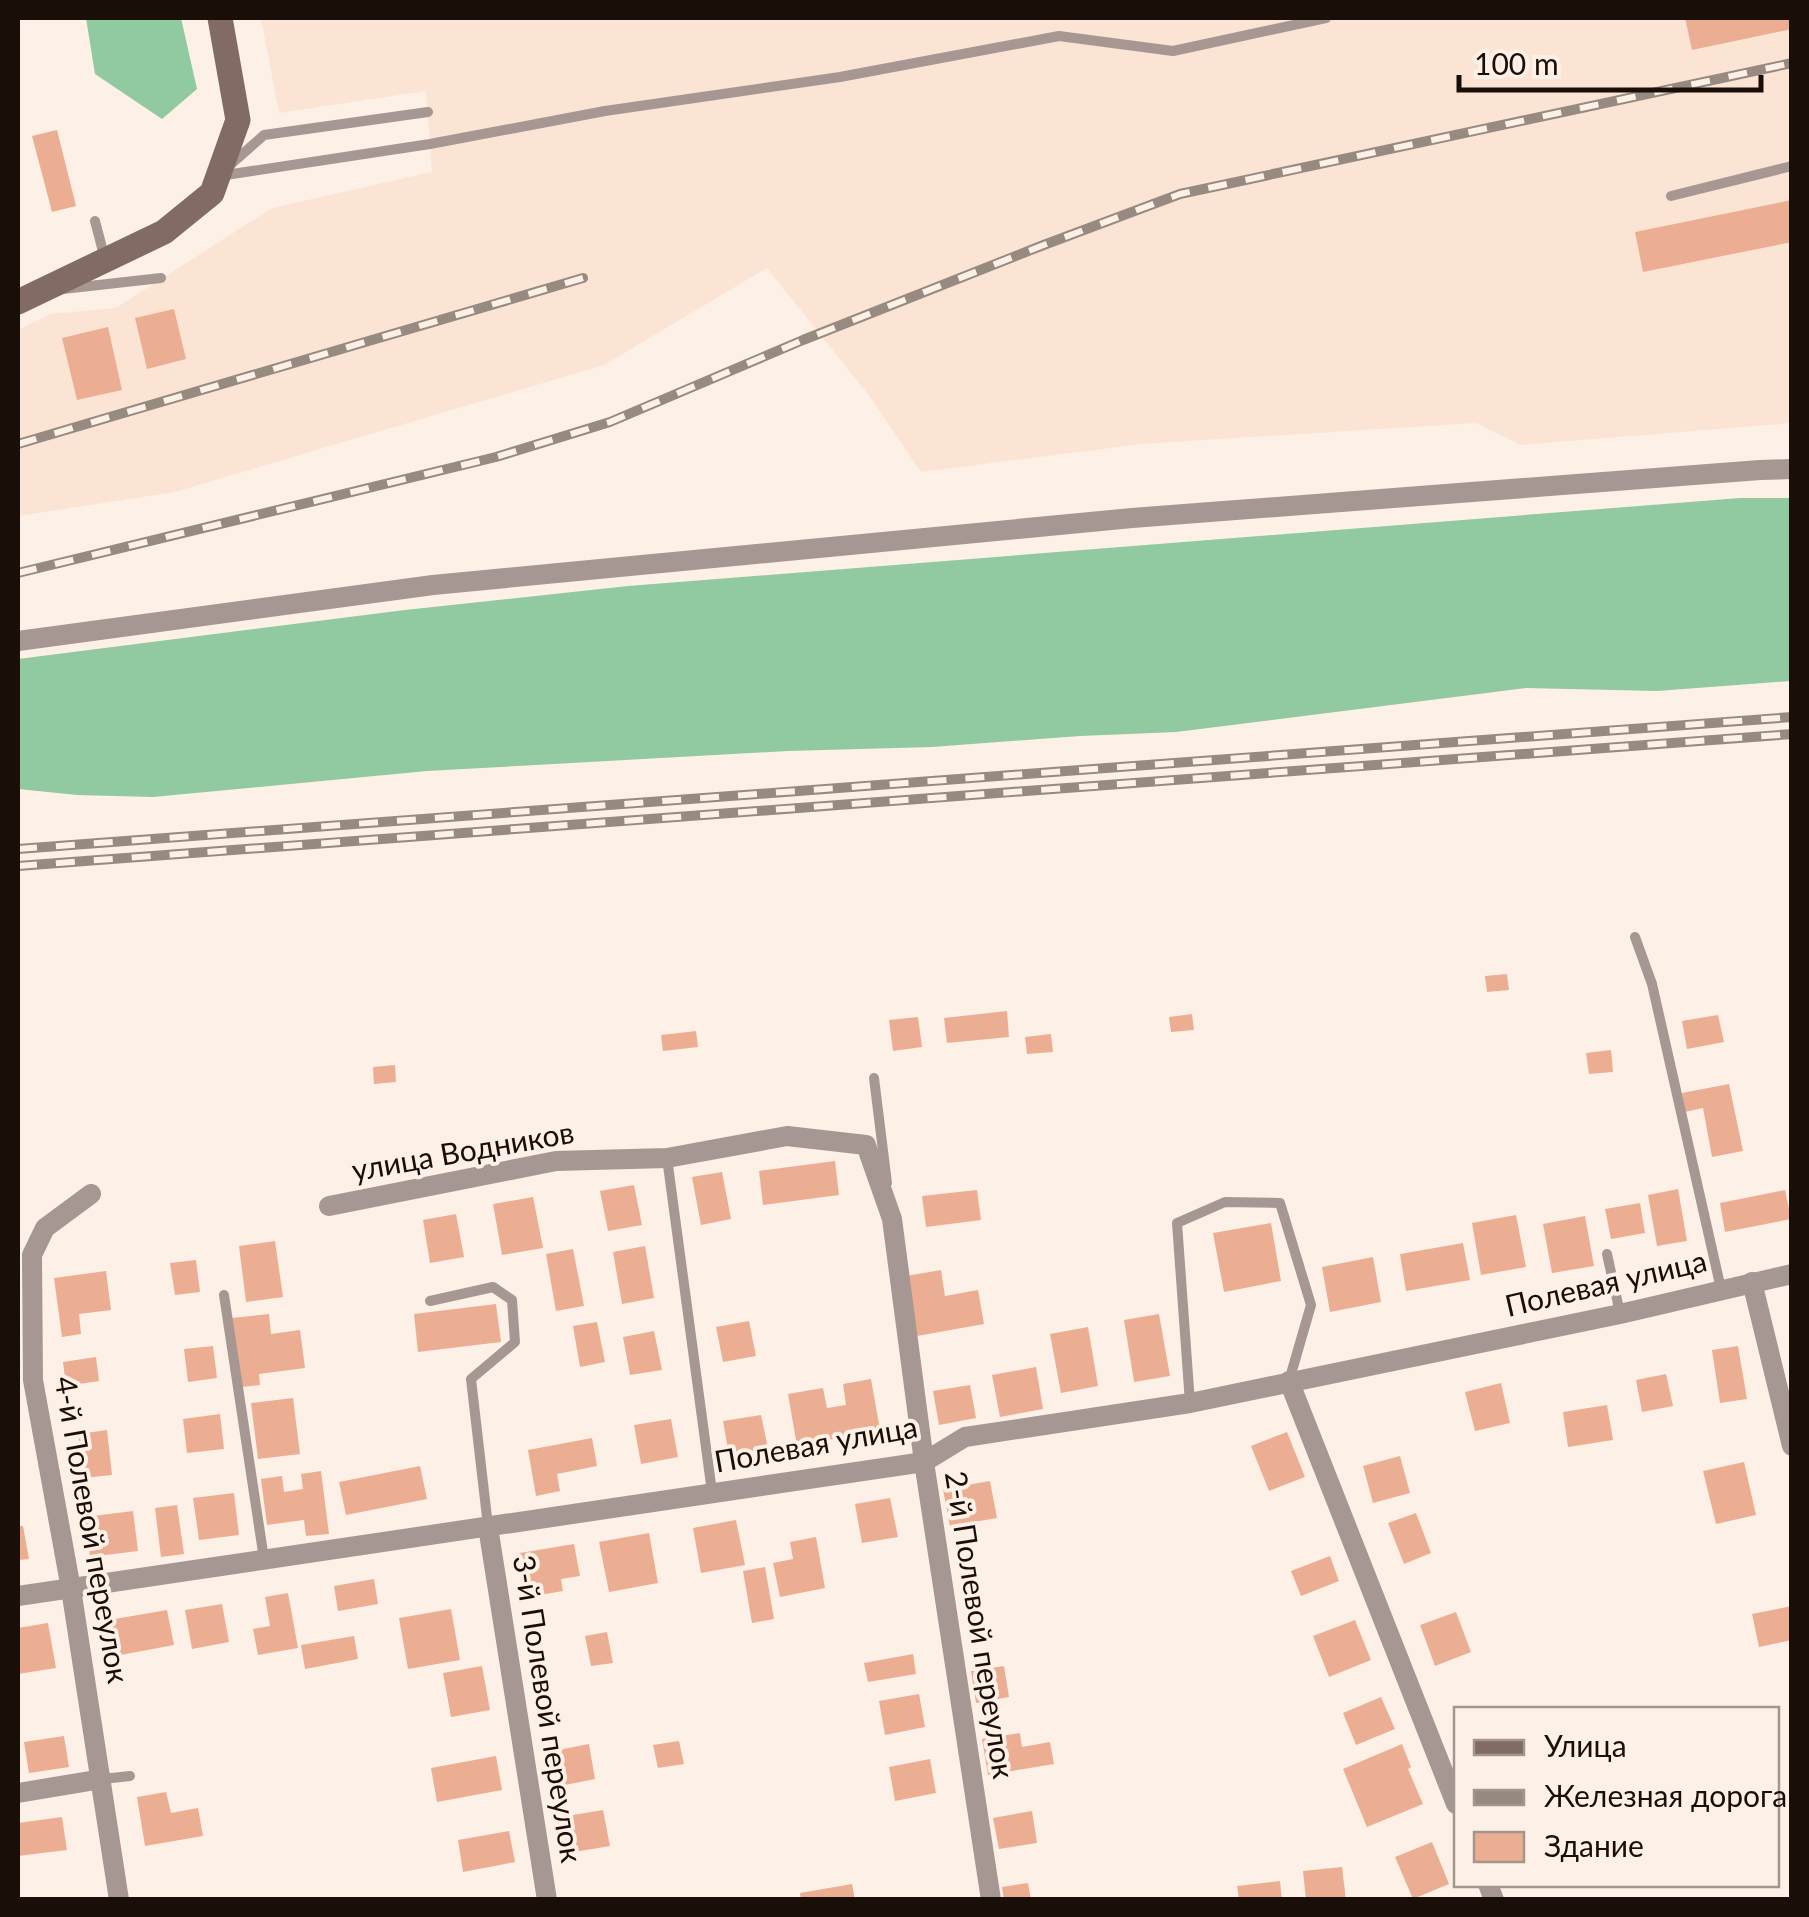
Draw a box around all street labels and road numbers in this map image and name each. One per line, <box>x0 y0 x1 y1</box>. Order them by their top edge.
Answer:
street label: улица Водников <box>349 1113 576 1187</box>
street label: Полевая улица <box>1501 1241 1710 1323</box>
street label: 4-й Полевой переулок <box>48 1373 138 1686</box>
street label: Полевая улица <box>711 1407 920 1479</box>
street label: 2-й Полевой переулок <box>939 1468 1023 1782</box>
street label: 3-й Полевой переулок <box>507 1552 591 1866</box>

